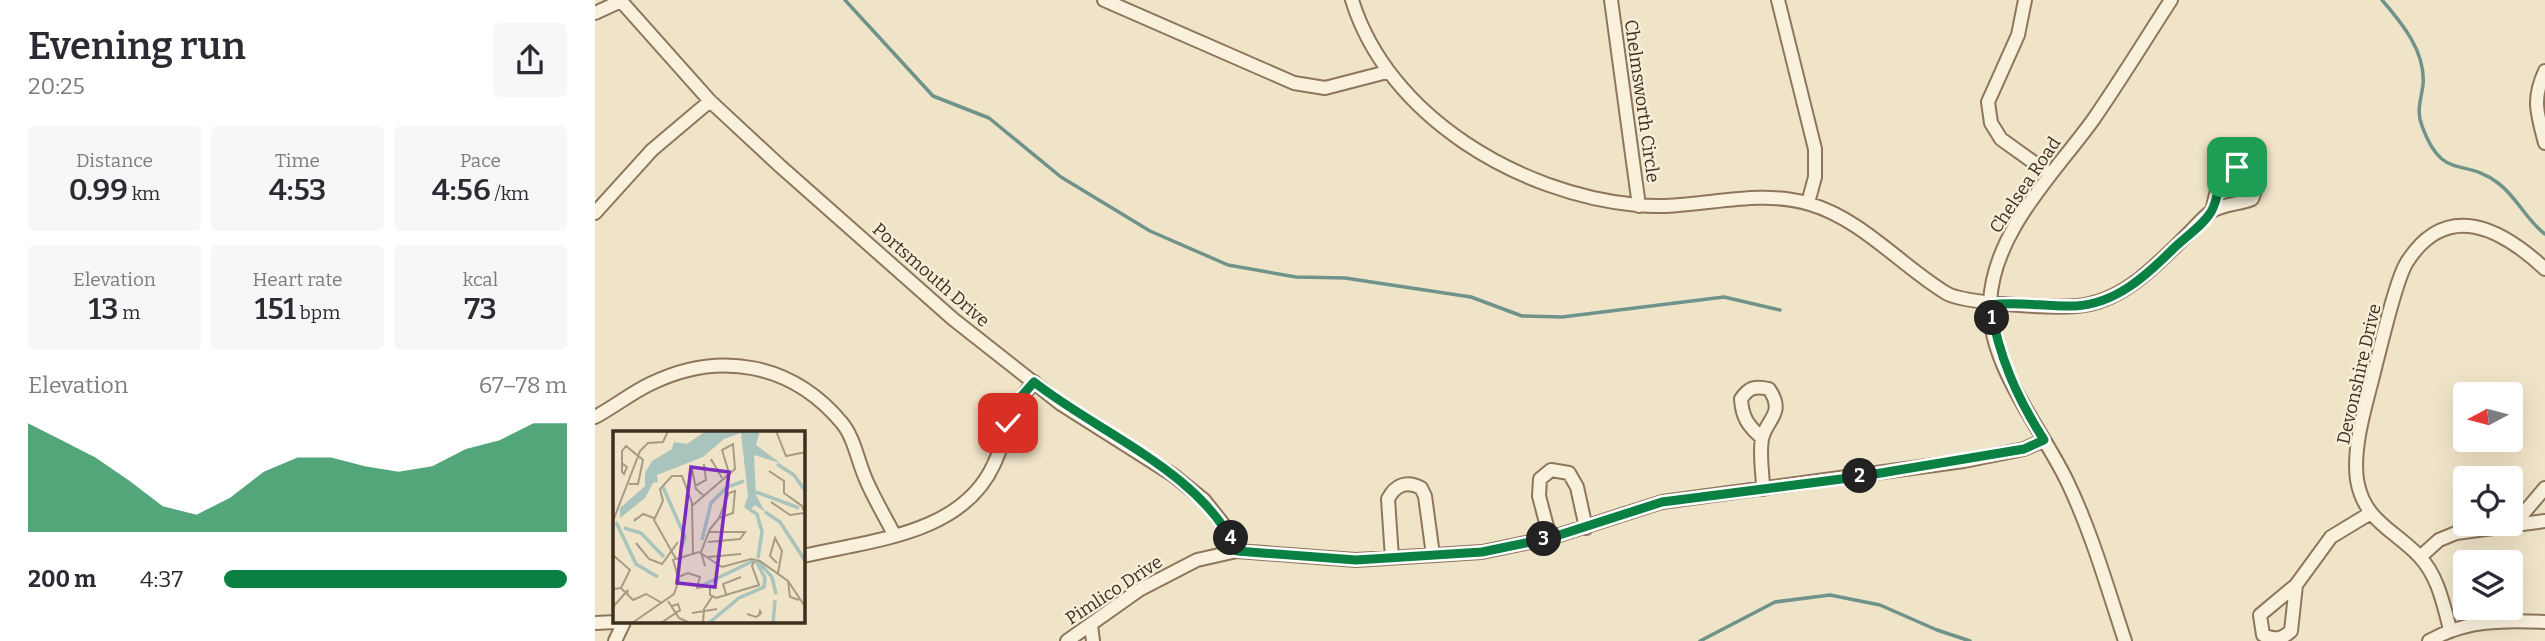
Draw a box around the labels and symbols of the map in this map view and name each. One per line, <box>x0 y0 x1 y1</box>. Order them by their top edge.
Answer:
street label: Chelmsworth Circle <box>1620 18 1664 184</box>
street label: Chelsea Road <box>1985 132 2065 237</box>
pin <box>2207 137 2267 197</box>
street label: Portsmouth Drive <box>868 218 994 332</box>
pin: 1 <box>1975 300 2009 336</box>
street label: Devonshire Drive <box>2332 302 2386 446</box>
north arrow <box>2453 382 2523 452</box>
pin <box>978 393 1038 453</box>
inset map <box>613 431 805 624</box>
pin: 2 <box>1843 458 1877 494</box>
pin: 4 <box>1213 520 1249 556</box>
pin: 3 <box>1527 522 1562 556</box>
street label: Pimlico Drive <box>1062 551 1166 629</box>

